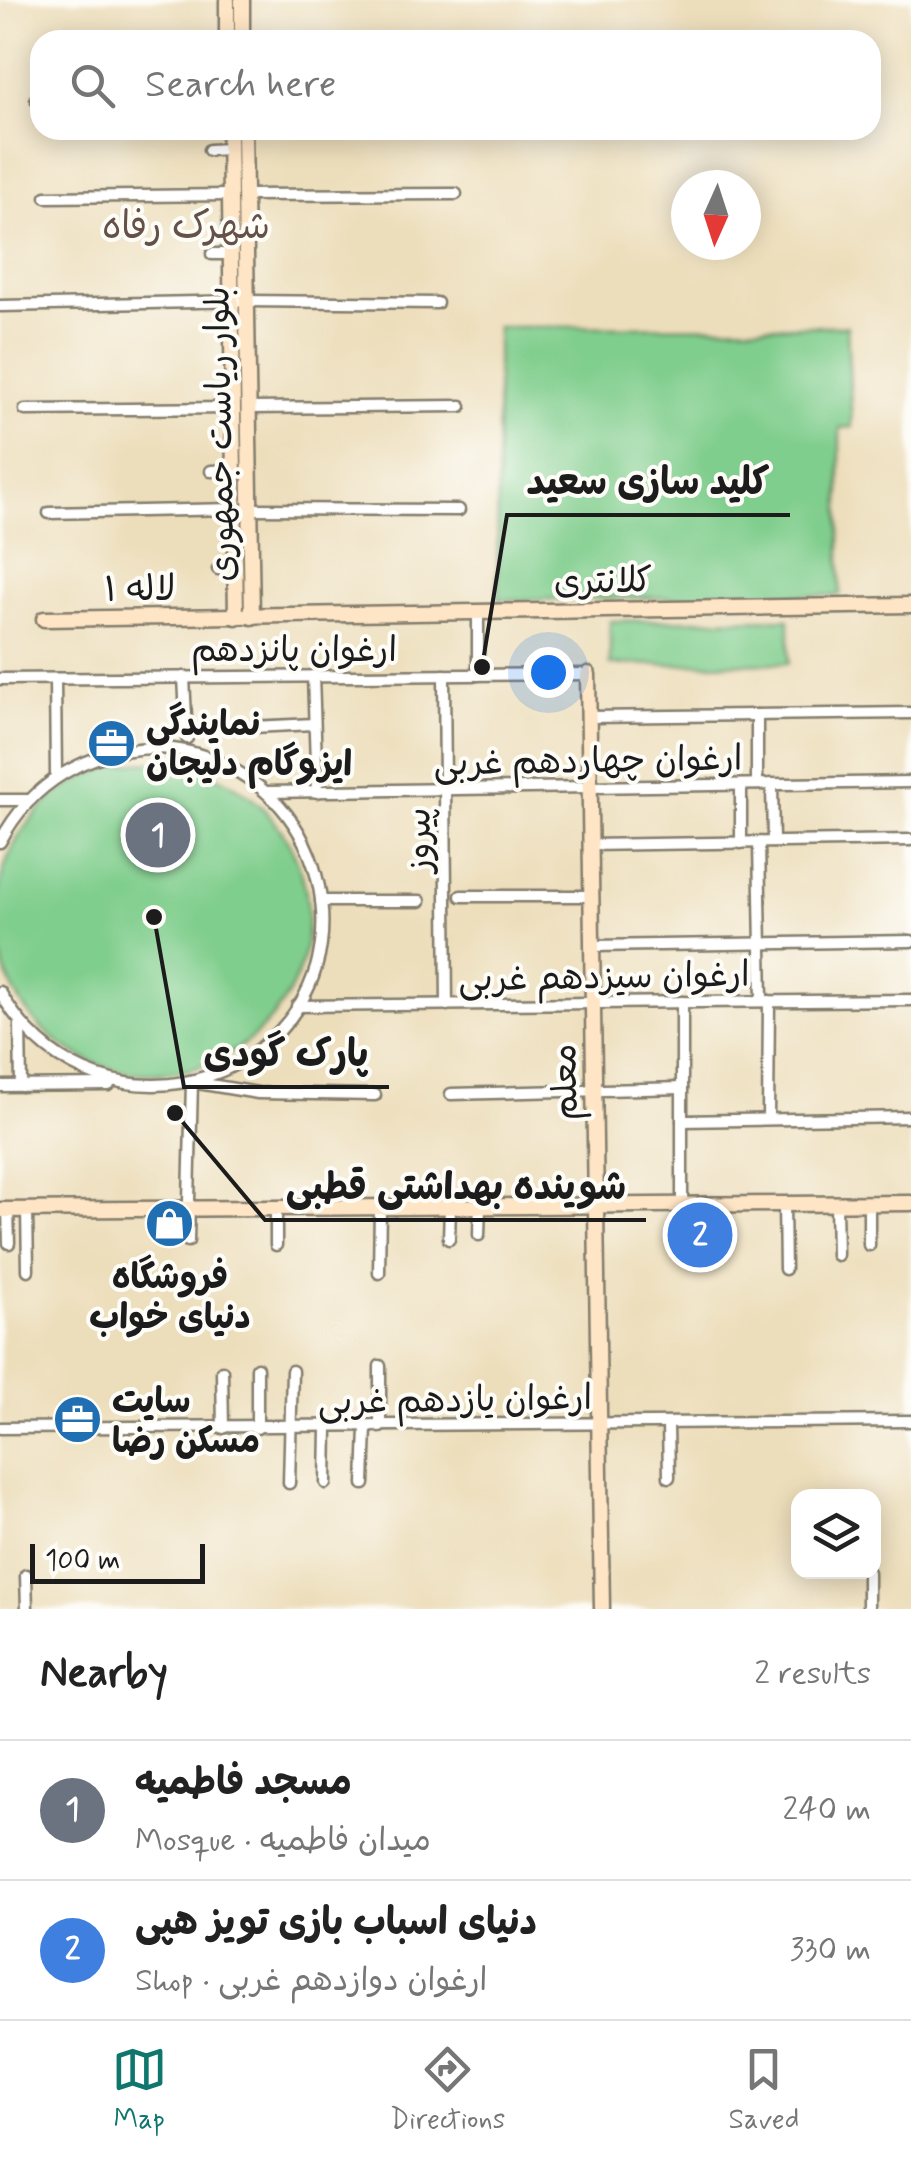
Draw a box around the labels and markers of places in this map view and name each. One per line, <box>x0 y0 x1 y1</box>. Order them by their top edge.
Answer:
callout: کلید سازی سعید <box>507 447 790 515</box>
place label: نمایندگی ایزوگام دلیجان <box>146 701 352 789</box>
office icon: نمایندگی ایزوگام دلیجان <box>85 717 137 769</box>
pin: 1 <box>126 798 190 872</box>
callout: پارک گودی <box>184 1019 389 1087</box>
callout: شوینده بهداشتی قطبی <box>265 1152 646 1220</box>
shop icon: فروشگاه دنیای خواب <box>144 1198 196 1250</box>
pin: 2 <box>668 1198 732 1272</box>
place label: فروشگاه دنیای خواب <box>89 1254 251 1341</box>
place label: سایت مسکن رضا <box>112 1379 260 1465</box>
office icon: سایت مسکن رضا <box>51 1394 103 1446</box>

